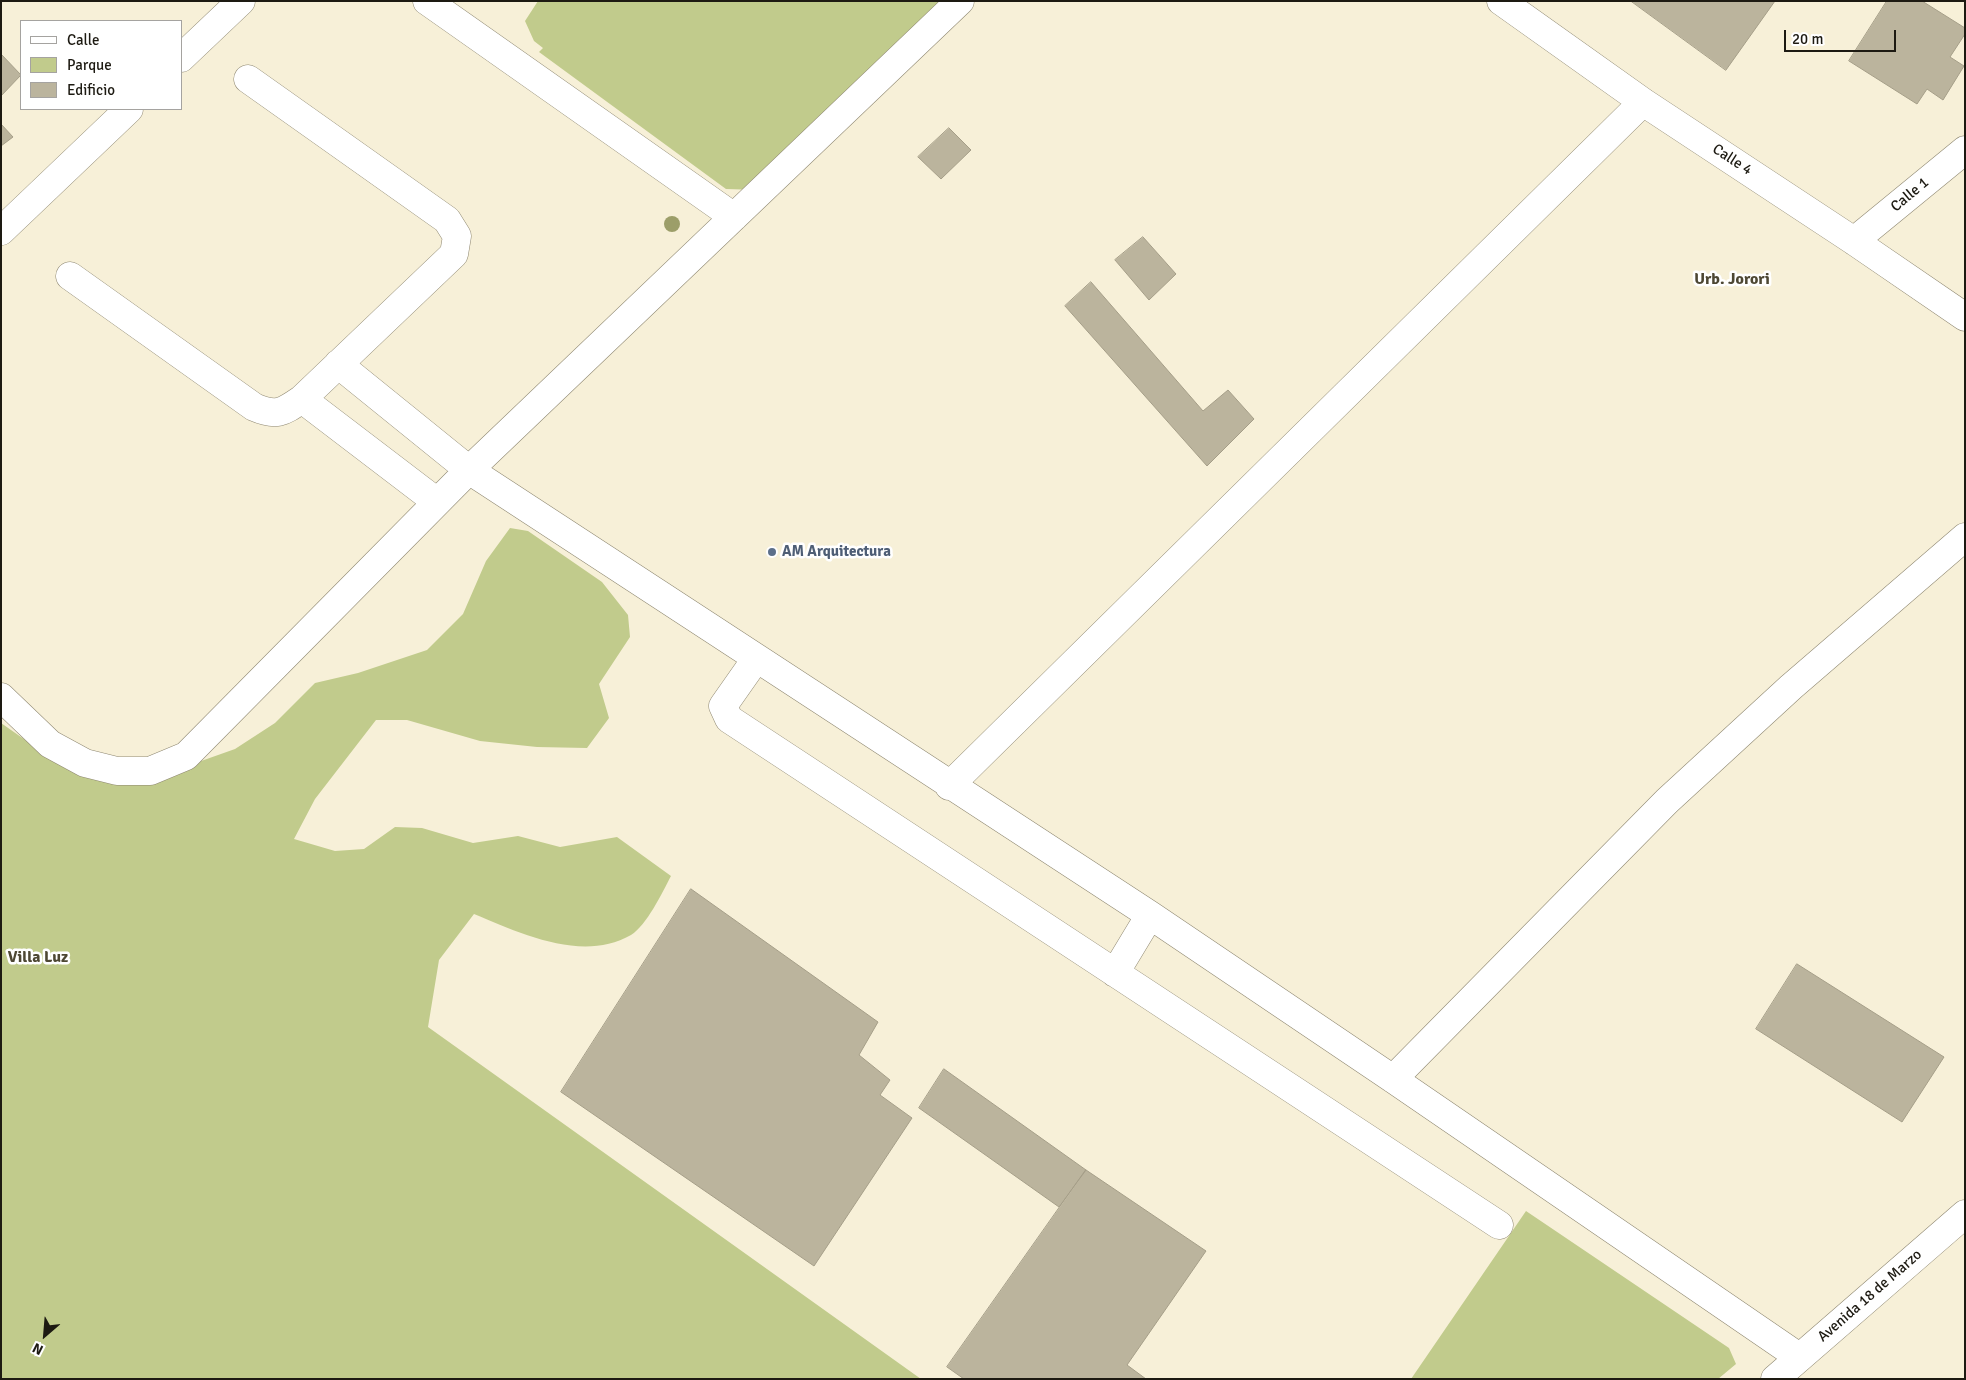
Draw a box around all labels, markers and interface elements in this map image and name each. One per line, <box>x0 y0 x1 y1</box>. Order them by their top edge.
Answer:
legend <box>20 20 182 110</box>
scale bar <box>1786 20 1898 52</box>
text: 20 m <box>1792 30 1823 48</box>
text: Calle <box>67 31 100 49</box>
text: Parque <box>67 56 112 74</box>
text: Edificio <box>67 81 115 99</box>
street label: Calle 4 <box>1709 140 1755 180</box>
street label: Calle 1 <box>1887 174 1933 216</box>
district label: Urb. Jorori <box>1694 270 1770 290</box>
place label: AM Arquitectura <box>782 543 891 561</box>
marker: AM Arquitectura <box>766 546 778 558</box>
district label: Villa Luz <box>8 948 68 968</box>
street label: Avenida 18 de Marzo <box>1814 1246 1926 1346</box>
north arrow <box>20 1310 70 1360</box>
text: N <box>30 1339 46 1359</box>

